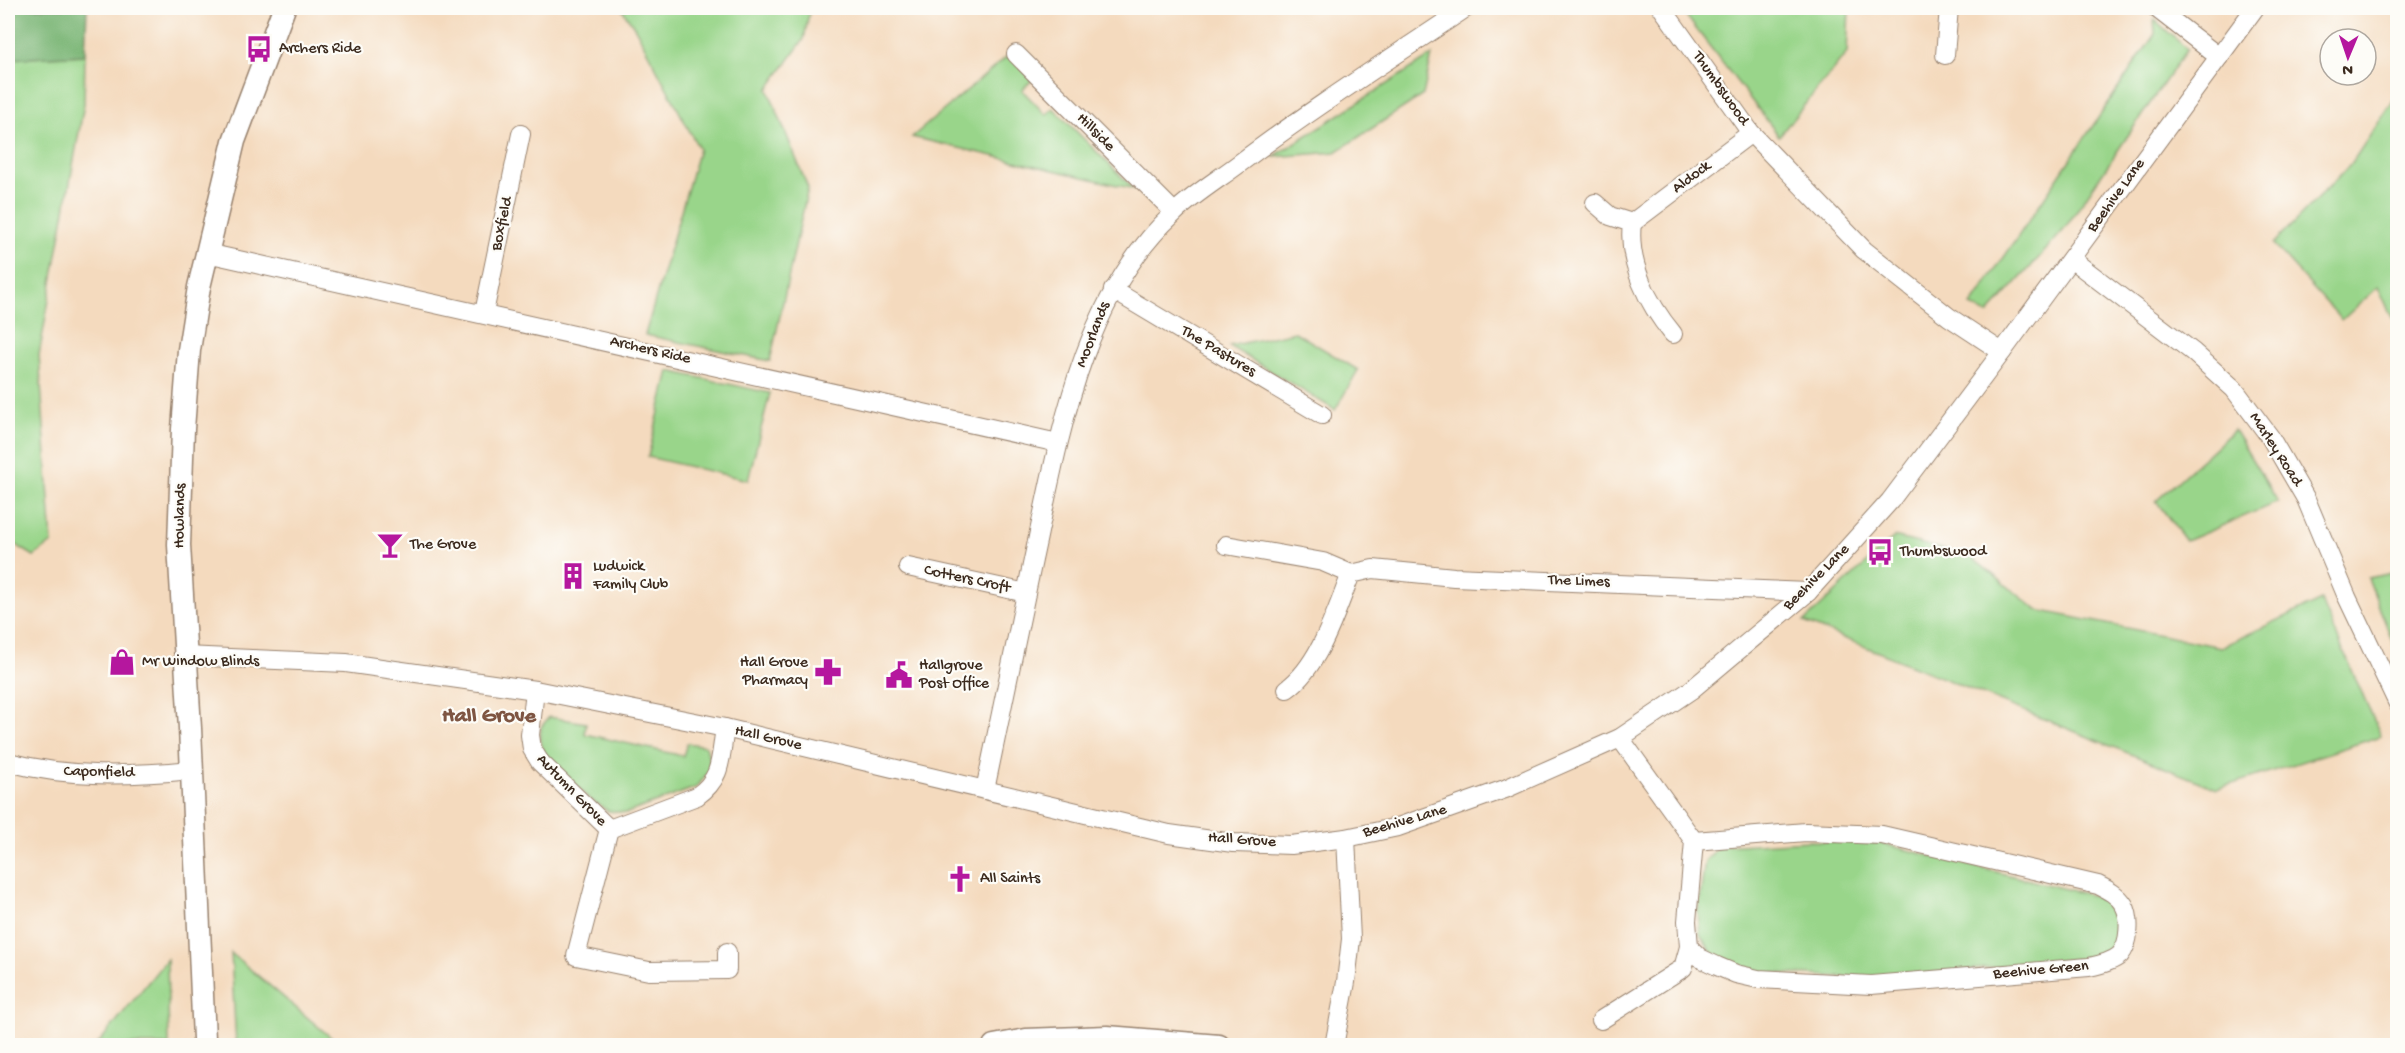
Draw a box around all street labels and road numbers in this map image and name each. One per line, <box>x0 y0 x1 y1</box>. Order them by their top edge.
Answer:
street label: Thumbswood <box>1687 47 1753 131</box>
street label: Hillside <box>1072 110 1119 157</box>
street label: Beehive Lane <box>2083 155 2151 237</box>
street label: Aldock <box>1669 156 1716 199</box>
street label: Boxfield <box>488 194 518 254</box>
street label: Moorlands <box>1073 299 1116 370</box>
street label: The Pastures <box>1176 322 1260 382</box>
street label: Archers Ride <box>608 332 693 370</box>
street label: Marley Road <box>2244 410 2307 492</box>
street label: Howlands <box>171 482 191 549</box>
street label: Beehive Lane <box>1779 540 1855 616</box>
street label: Cotters Croft <box>922 562 1013 599</box>
street label: The Limes <box>1547 571 1611 593</box>
street label: Hall Grove <box>733 722 804 756</box>
street label: Autumn Grove <box>532 751 611 832</box>
street label: Caponfield <box>63 763 136 783</box>
street label: Beehive Lane <box>1360 801 1450 843</box>
street label: Hall Grove <box>1207 829 1277 853</box>
street label: Beehive Green <box>1991 957 2090 985</box>

